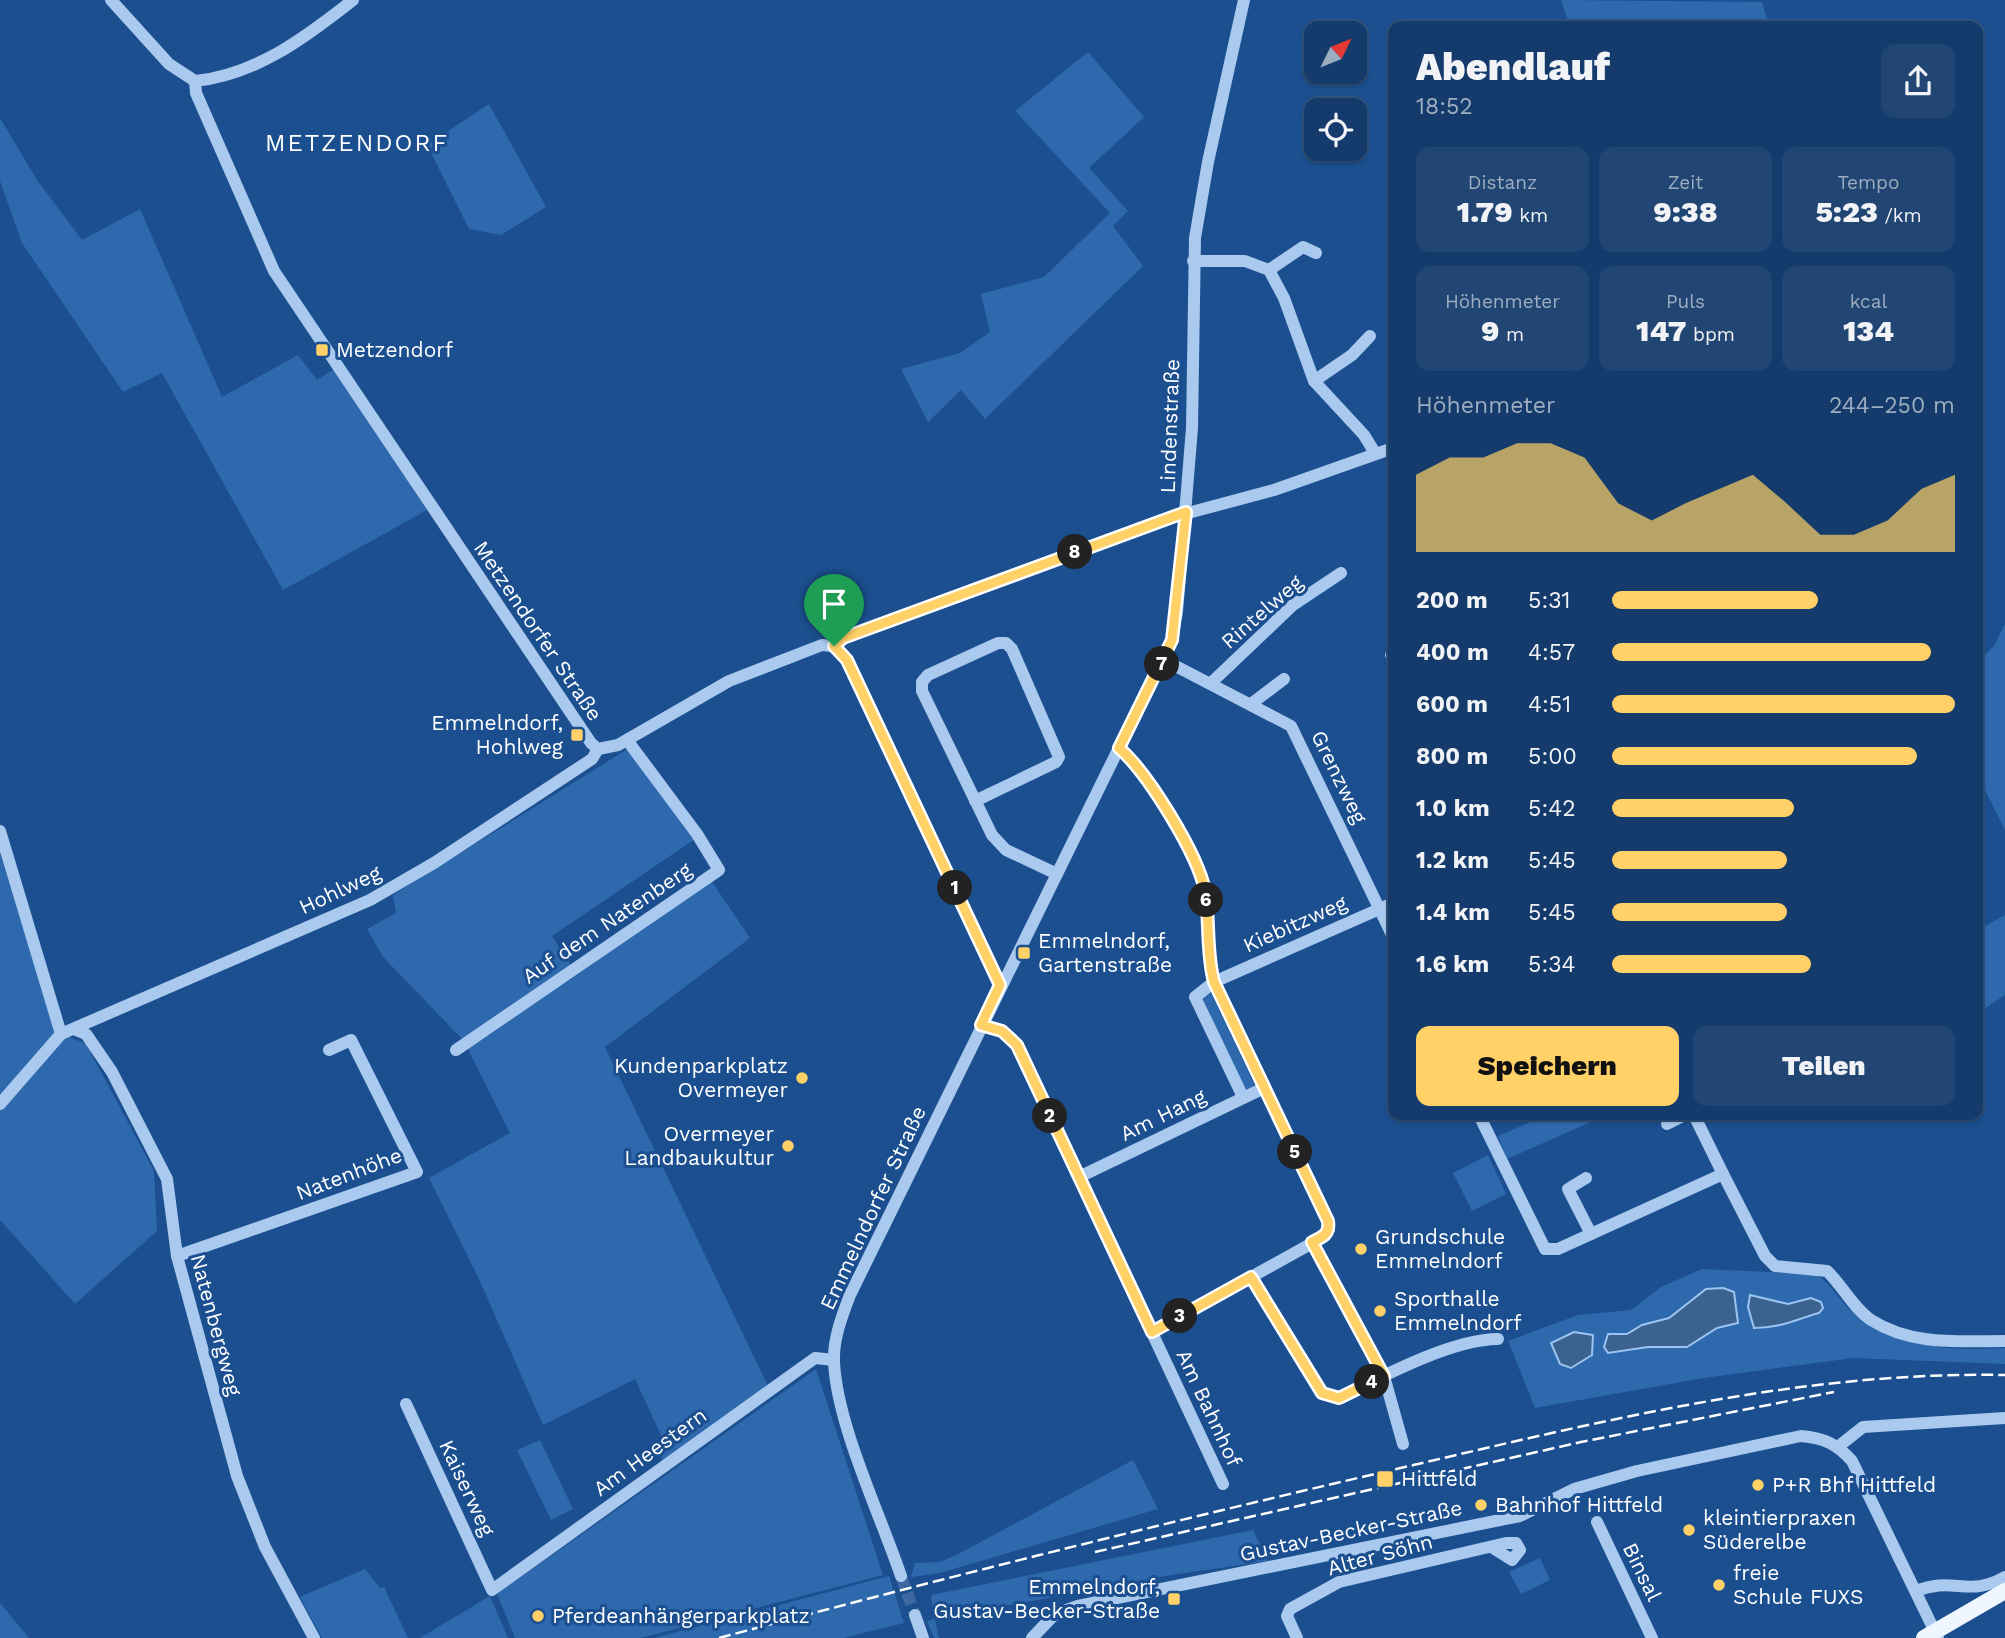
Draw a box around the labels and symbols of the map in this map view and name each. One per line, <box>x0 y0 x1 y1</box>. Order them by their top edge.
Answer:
north arrow <box>1304 21 1367 84</box>
district label: METZENDORF <box>265 129 449 157</box>
place label: Metzendorf <box>336 337 453 362</box>
marker: Metzendorf <box>314 342 330 358</box>
street label: Lindenstraße <box>1155 358 1184 494</box>
pin: 8 <box>1058 534 1092 570</box>
street label: Metzendorfer Straße <box>469 536 608 725</box>
street label: Rintelweg <box>1216 569 1308 654</box>
pin <box>804 574 864 646</box>
pin: 7 <box>1144 646 1180 682</box>
place label: Emmelndorf, Hohlweg <box>431 710 564 759</box>
street label: Grenzweg <box>1306 726 1373 828</box>
marker: Emmelndorf, Hohlweg <box>569 727 585 743</box>
street label: Auf dem Natenberg <box>517 856 697 989</box>
street label: Hohlweg <box>295 859 385 919</box>
pin: 1 <box>937 870 972 906</box>
pin: 6 <box>1188 883 1224 918</box>
street label: Kiebitzweg <box>1239 889 1351 957</box>
place label: Emmelndorf, Gartenstraße <box>1038 928 1172 977</box>
marker: Emmelndorf, Gartenstraße <box>1016 945 1032 961</box>
place label: Kundenparkplatz Overmeyer <box>614 1053 788 1102</box>
marker: Kundenparkplatz Overmeyer <box>794 1070 810 1086</box>
street label: Am Hang <box>1116 1083 1211 1146</box>
pin: 2 <box>1032 1098 1068 1134</box>
street label: Emmelndorfer Straße <box>814 1102 931 1314</box>
place label: Overmeyer Landbaukultur <box>624 1121 774 1170</box>
pin: 5 <box>1278 1134 1312 1170</box>
marker: Overmeyer Landbaukultur <box>780 1138 796 1154</box>
street label: Natenhöhe <box>292 1142 405 1205</box>
place label: Grundschule Emmelndorf <box>1375 1224 1505 1273</box>
marker: Grundschule Emmelndorf <box>1353 1241 1369 1257</box>
street label: Natenbergweg <box>186 1251 248 1399</box>
place label: Sporthalle Emmelndorf <box>1394 1286 1522 1335</box>
pin: 3 <box>1162 1298 1198 1334</box>
marker: Sporthalle Emmelndorf <box>1372 1303 1388 1319</box>
street label: Am Bahnhof <box>1171 1345 1247 1470</box>
pin: 4 <box>1354 1364 1390 1400</box>
street label: Am Heestern <box>588 1402 711 1501</box>
street label: Kaiserweg <box>434 1436 501 1541</box>
place label: Hittfeld <box>1401 1466 1478 1491</box>
marker: Hittfeld <box>1375 1469 1395 1489</box>
place label: P+R Bhf Hittfeld <box>1772 1472 1936 1497</box>
marker: P+R Bhf Hittfeld <box>1750 1477 1766 1493</box>
place label: Bahnhof Hittfeld <box>1495 1492 1663 1517</box>
street label: Gustav-Becker-Straße <box>1237 1495 1464 1566</box>
marker: Bahnhof Hittfeld <box>1473 1497 1489 1513</box>
place label: kleintierpraxen Süderelbe <box>1703 1505 1856 1554</box>
marker: kleintierpraxen Süderelbe <box>1681 1522 1697 1538</box>
street label: Alter Söhn <box>1324 1528 1435 1581</box>
street label: Binsal <box>1618 1539 1667 1605</box>
place label: freie Schule FUXS <box>1733 1560 1863 1609</box>
place label: Emmelndorf, Gustav-Becker-Straße <box>933 1574 1160 1623</box>
marker: freie Schule FUXS <box>1711 1577 1727 1593</box>
marker: Emmelndorf, Gustav-Becker-Straße <box>1166 1591 1182 1607</box>
place label: Pferdeanhängerparkplatz <box>552 1603 810 1628</box>
marker: Pferdeanhängerparkplatz <box>530 1608 546 1624</box>

